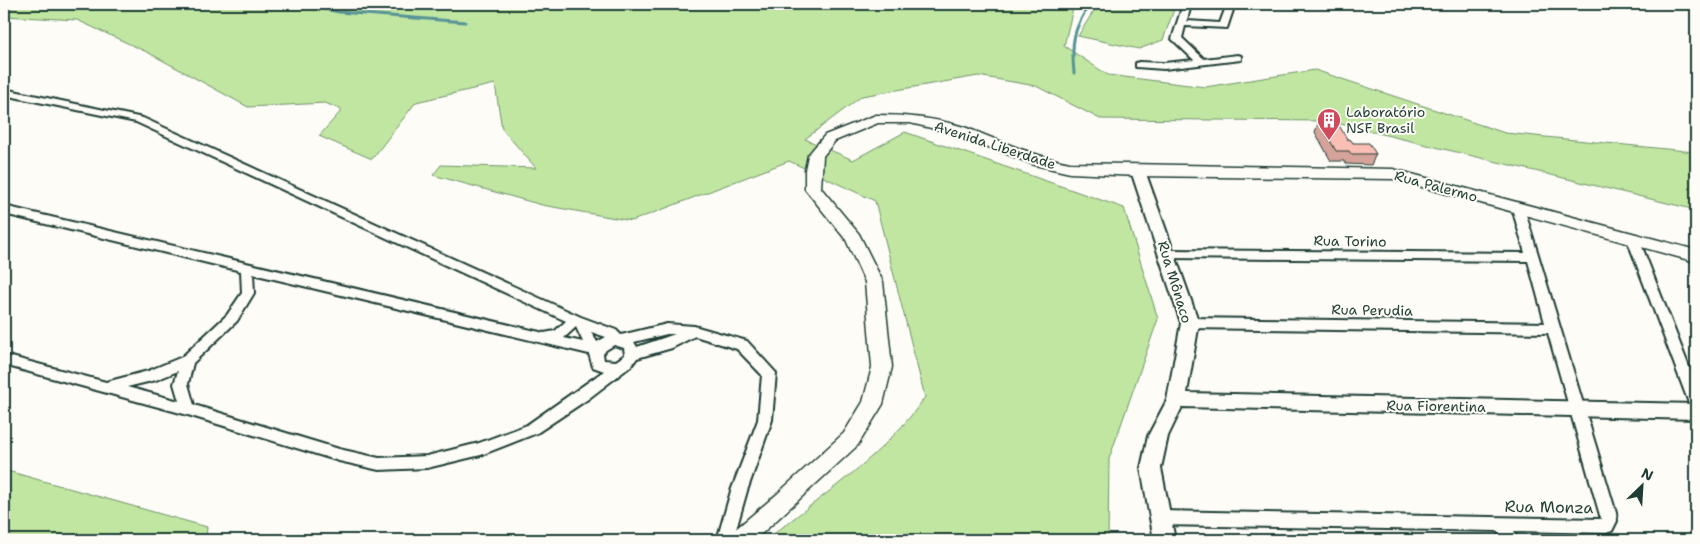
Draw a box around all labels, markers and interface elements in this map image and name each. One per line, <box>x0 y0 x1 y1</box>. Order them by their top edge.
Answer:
place label: Laboratório NSF Brasil <box>1346 103 1425 137</box>
building icon: Laboratório NSF Brasil <box>1316 107 1342 141</box>
street label: Avenida Liberdade <box>932 117 1058 173</box>
street label: Rua Palermo <box>1393 166 1479 206</box>
street label: Rua Torino <box>1313 231 1387 251</box>
street label: Rua Mônaco <box>1154 239 1196 325</box>
street label: Rua Perudia <box>1331 300 1413 320</box>
street label: Rua Fiorentina <box>1386 396 1486 416</box>
north arrow <box>1618 462 1668 512</box>
text: N <box>1639 464 1656 485</box>
street label: Rua Monza <box>1504 496 1594 518</box>

